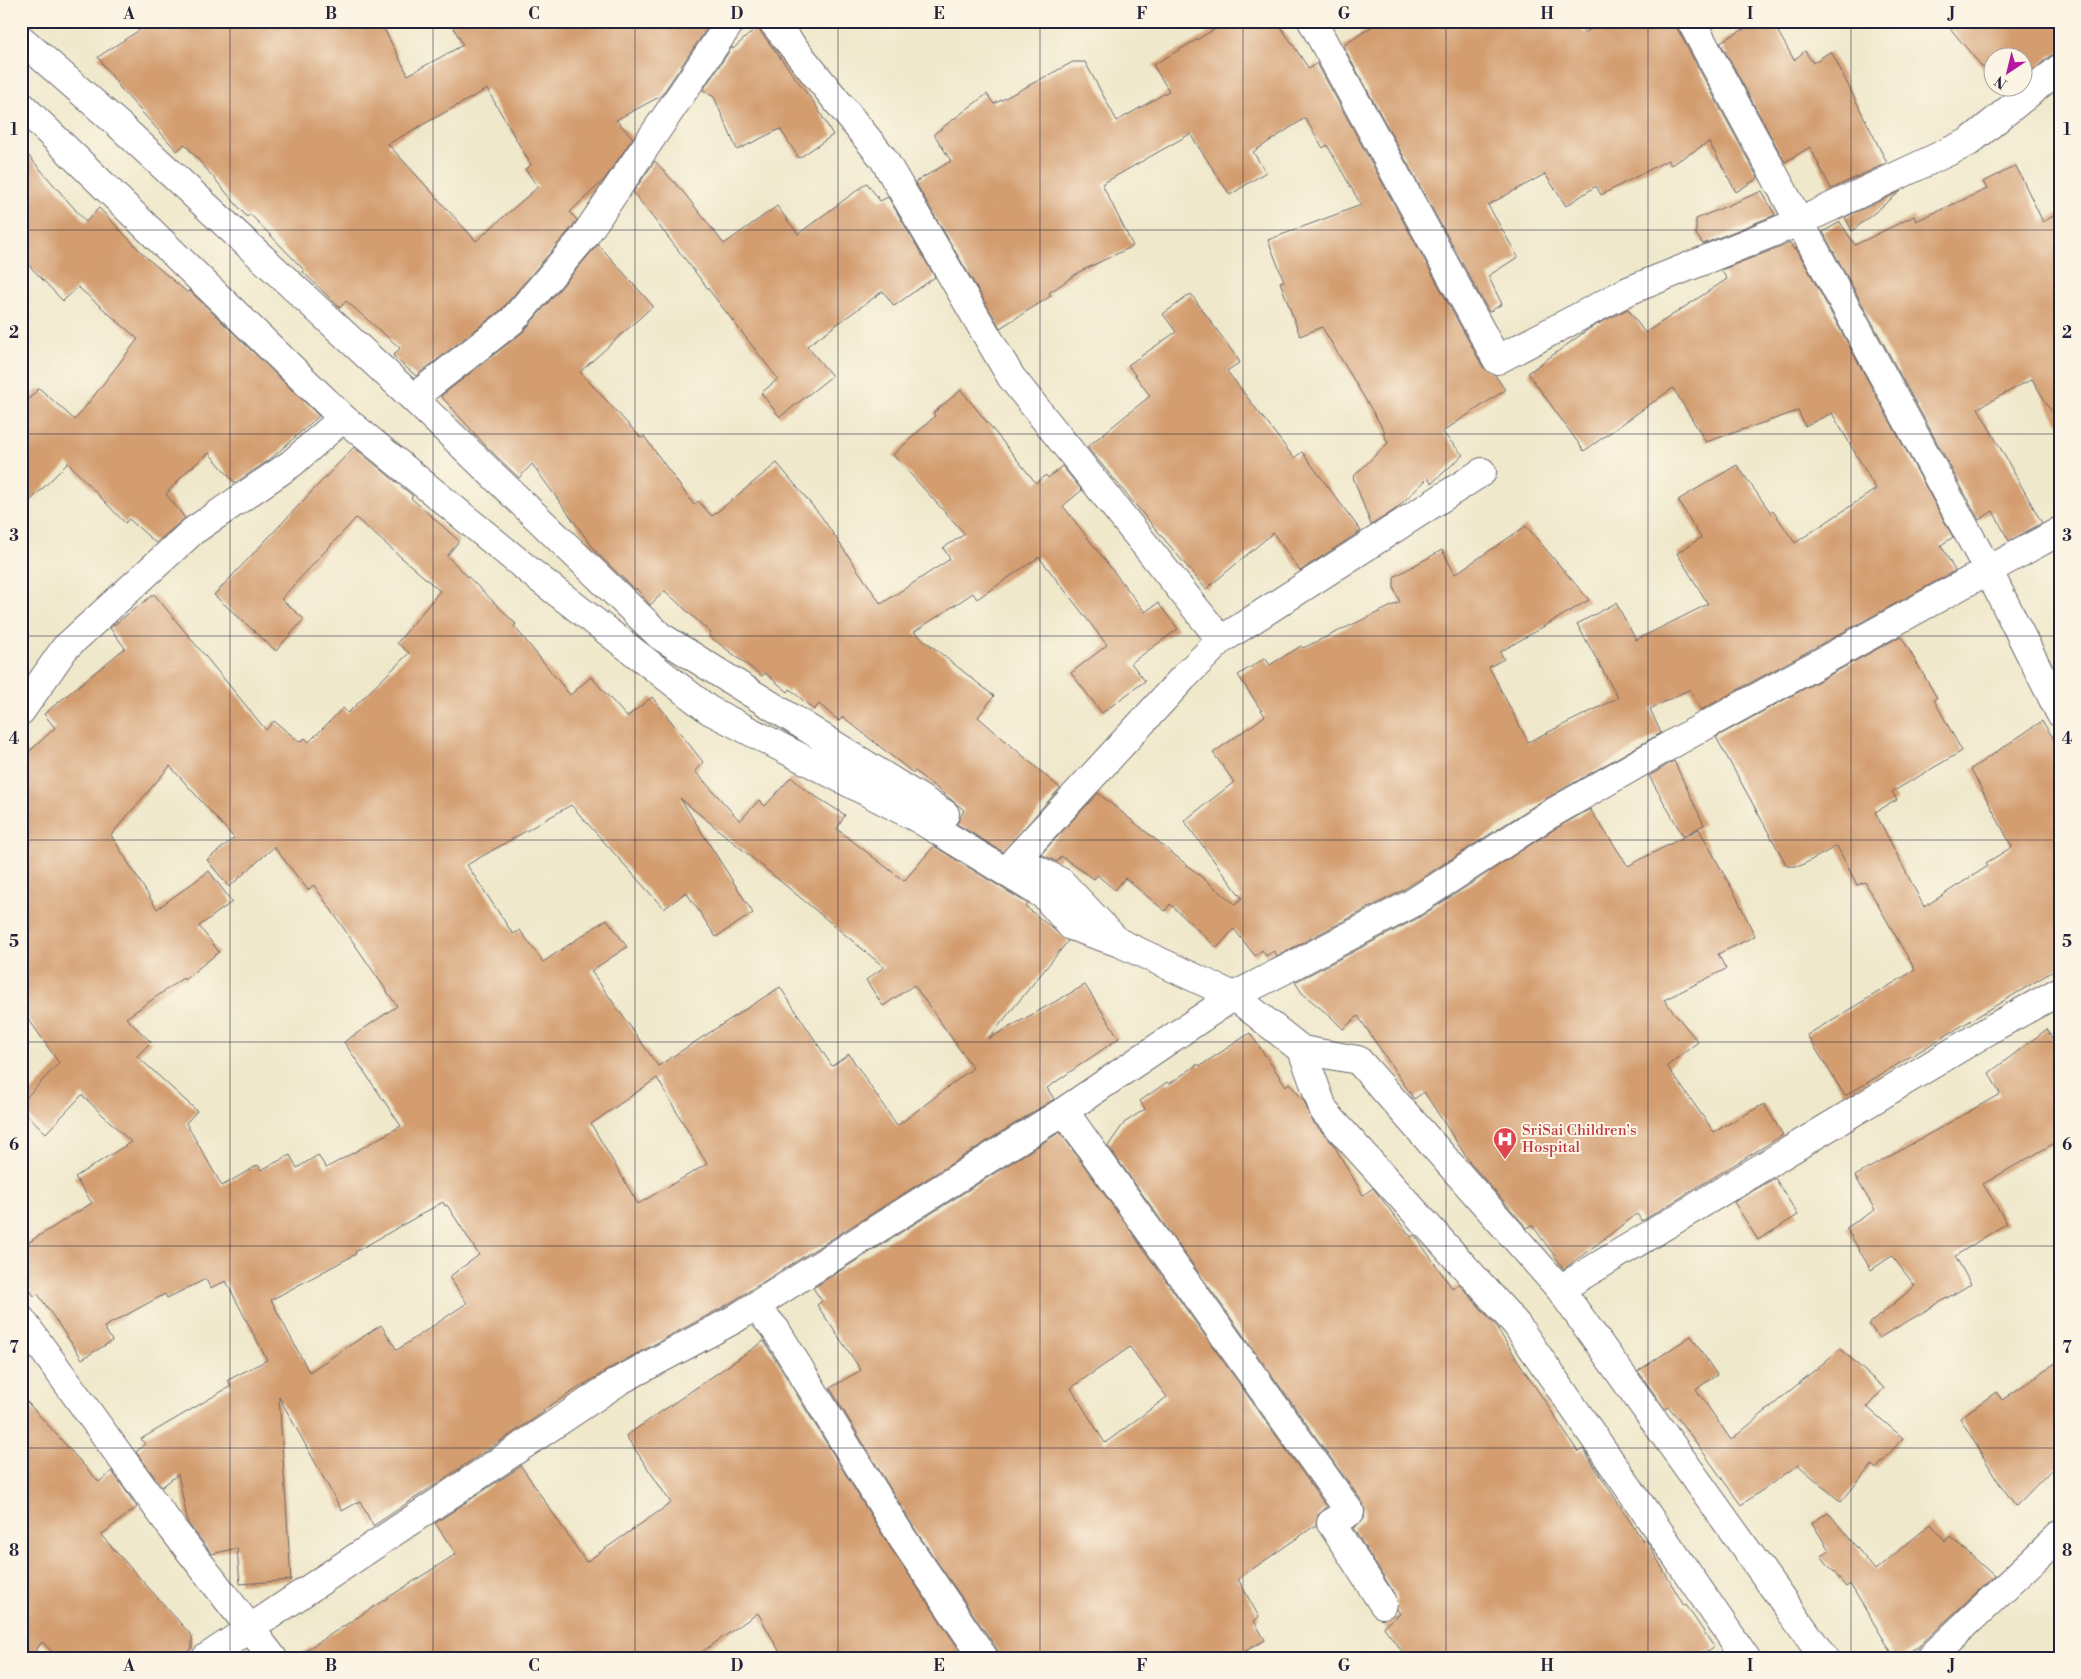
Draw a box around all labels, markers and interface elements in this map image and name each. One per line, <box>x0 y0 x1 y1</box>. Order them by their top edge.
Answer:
text: A <box>122 4 135 24</box>
text: B <box>325 4 337 24</box>
text: C <box>528 4 540 24</box>
text: D <box>731 4 744 24</box>
text: E <box>933 4 945 24</box>
text: F <box>1136 4 1148 24</box>
text: G <box>1338 4 1351 24</box>
text: H <box>1540 4 1554 24</box>
text: I <box>1747 4 1753 24</box>
text: J <box>1947 4 1955 24</box>
north arrow <box>1984 48 2034 98</box>
text: N <box>1991 71 2011 92</box>
text: 1 <box>10 120 18 140</box>
text: 1 <box>2063 120 2071 140</box>
text: 2 <box>9 323 19 343</box>
text: 2 <box>2062 323 2072 343</box>
text: 3 <box>9 526 19 546</box>
text: 3 <box>2062 526 2072 546</box>
text: 4 <box>9 729 20 749</box>
text: 4 <box>2062 729 2073 749</box>
text: 5 <box>9 932 19 952</box>
text: 5 <box>2062 932 2072 952</box>
place label: SriSai Children's Hospital <box>1522 1121 1637 1157</box>
hospital icon: SriSai Children's Hospital <box>1492 1126 1518 1160</box>
text: 6 <box>9 1135 19 1155</box>
text: 6 <box>2062 1135 2072 1155</box>
text: 7 <box>9 1338 19 1358</box>
text: 7 <box>2062 1338 2072 1358</box>
text: 8 <box>9 1541 19 1561</box>
text: 8 <box>2062 1541 2072 1561</box>
text: A <box>122 1656 135 1676</box>
text: B <box>325 1656 337 1676</box>
text: C <box>528 1656 540 1676</box>
text: D <box>731 1656 744 1676</box>
text: E <box>933 1656 945 1676</box>
text: F <box>1136 1656 1148 1676</box>
text: G <box>1338 1656 1351 1676</box>
text: H <box>1540 1656 1554 1676</box>
text: I <box>1747 1656 1753 1676</box>
text: J <box>1947 1656 1955 1676</box>

